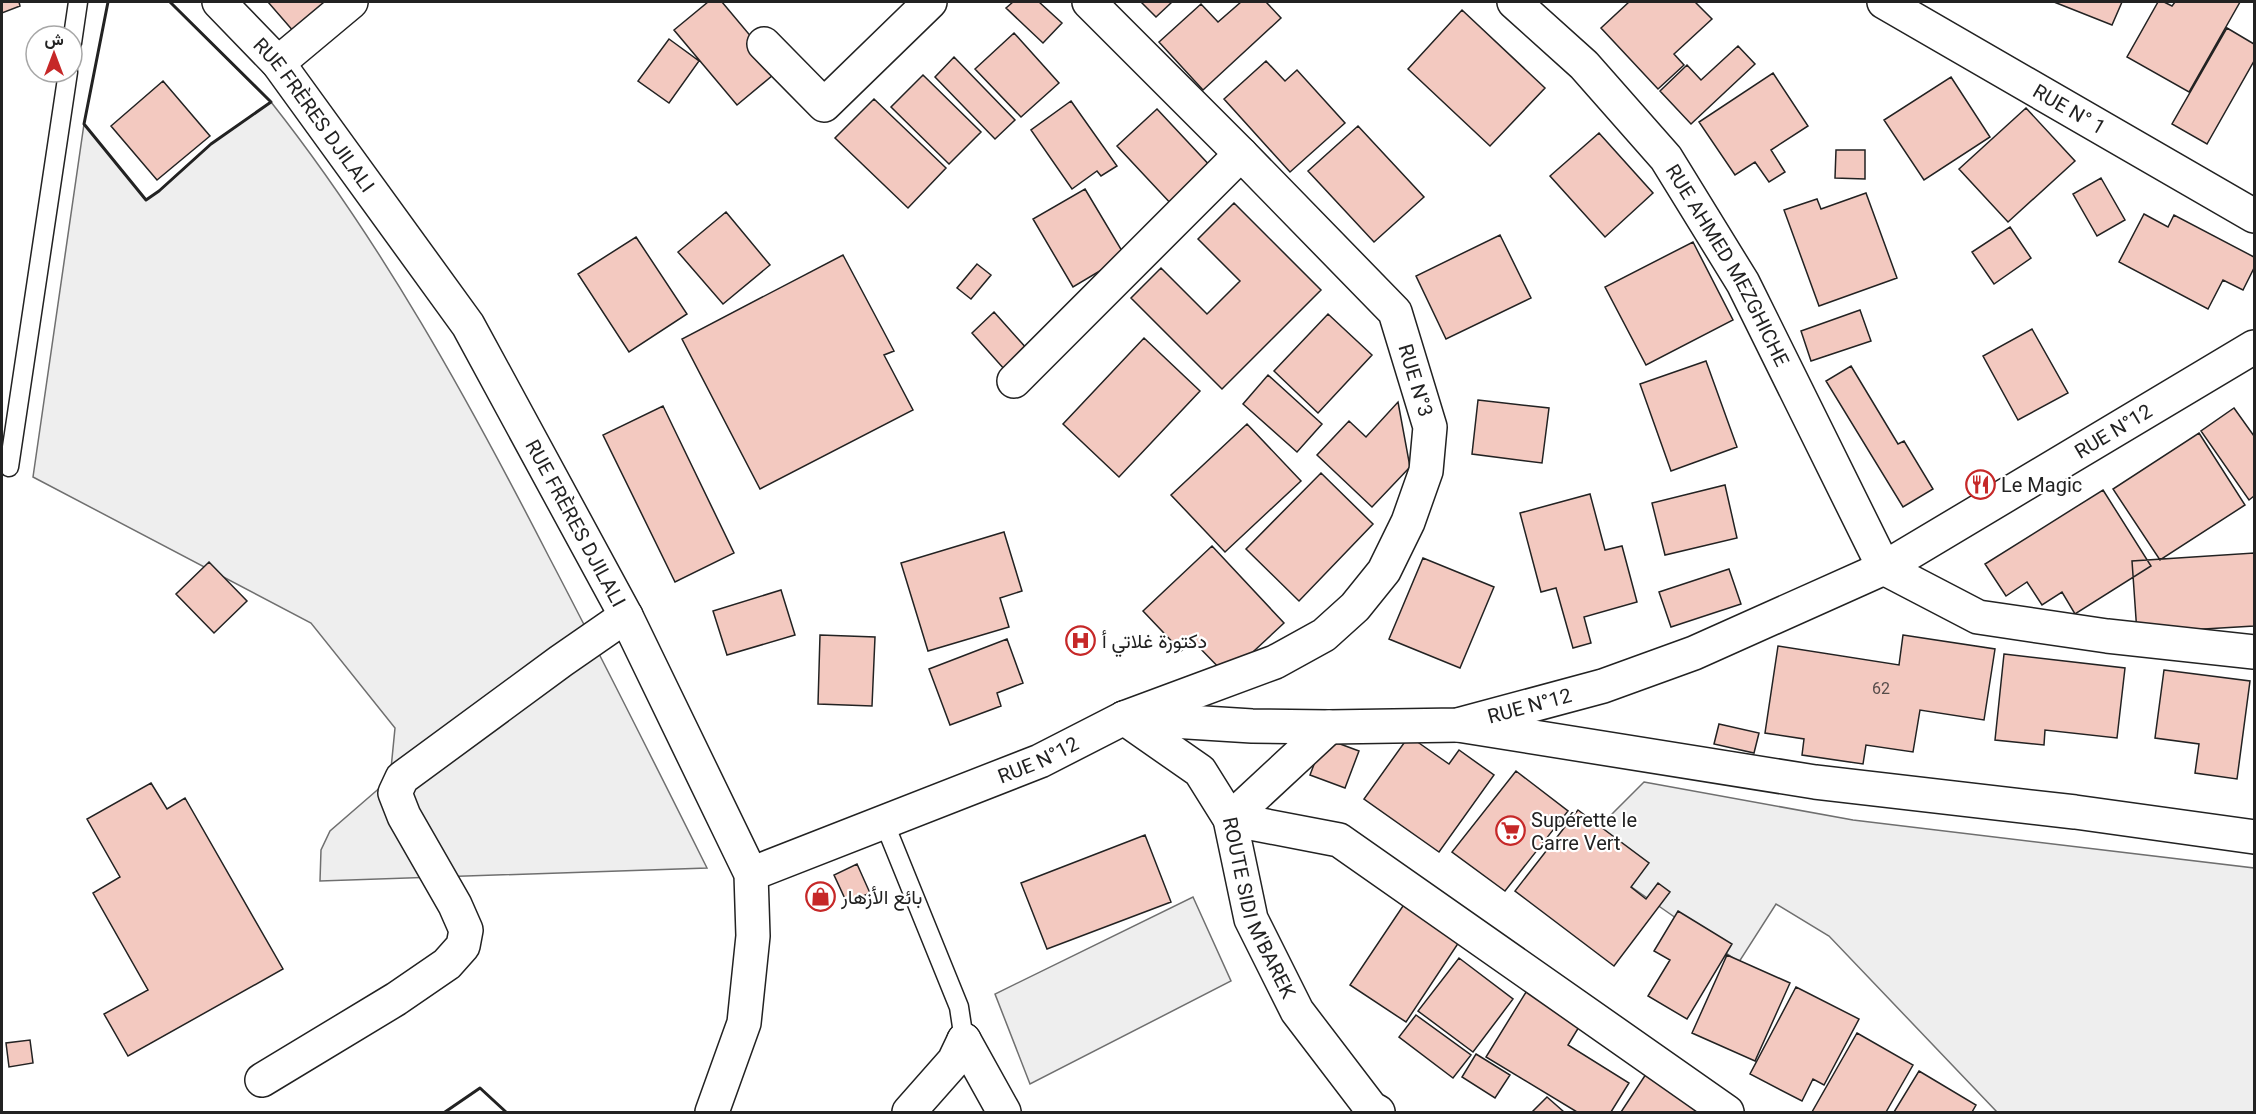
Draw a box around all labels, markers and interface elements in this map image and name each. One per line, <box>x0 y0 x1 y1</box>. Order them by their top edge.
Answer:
north arrow <box>24 24 84 84</box>
text: ش <box>44 30 64 49</box>
street label: RUE FRÈRES DJILALI <box>248 33 380 197</box>
street label: RUE N° 1 <box>2029 79 2110 139</box>
street label: RUE AHMED MEZGHICHE <box>1661 160 1794 370</box>
street label: RUE N°3 <box>1393 341 1438 420</box>
street label: RUE N°12 <box>2070 399 2156 463</box>
street label: RUE FRÈRES DJILALI <box>520 435 631 611</box>
restaurant icon: Le Magic <box>1964 469 1996 501</box>
place label: Le Magic <box>2001 473 2082 497</box>
hospital icon: دكتورة غلاتي أ <box>1065 625 1097 657</box>
place label: دكتورة غلاتي أ <box>1102 629 1207 658</box>
house number: 62 <box>1872 679 1890 698</box>
street label: RUE N°12 <box>1485 683 1574 729</box>
street label: RUE N°12 <box>994 731 1083 788</box>
place label: Supérette le Carre Vert <box>1531 808 1637 855</box>
street label: ROUTE SIDI M'BAREK <box>1218 815 1301 1003</box>
supermarket icon: Supérette le Carre Vert <box>1494 815 1526 847</box>
shop icon: بائع الأزهار <box>804 881 836 913</box>
place label: بائع الأزهار <box>840 885 923 911</box>

